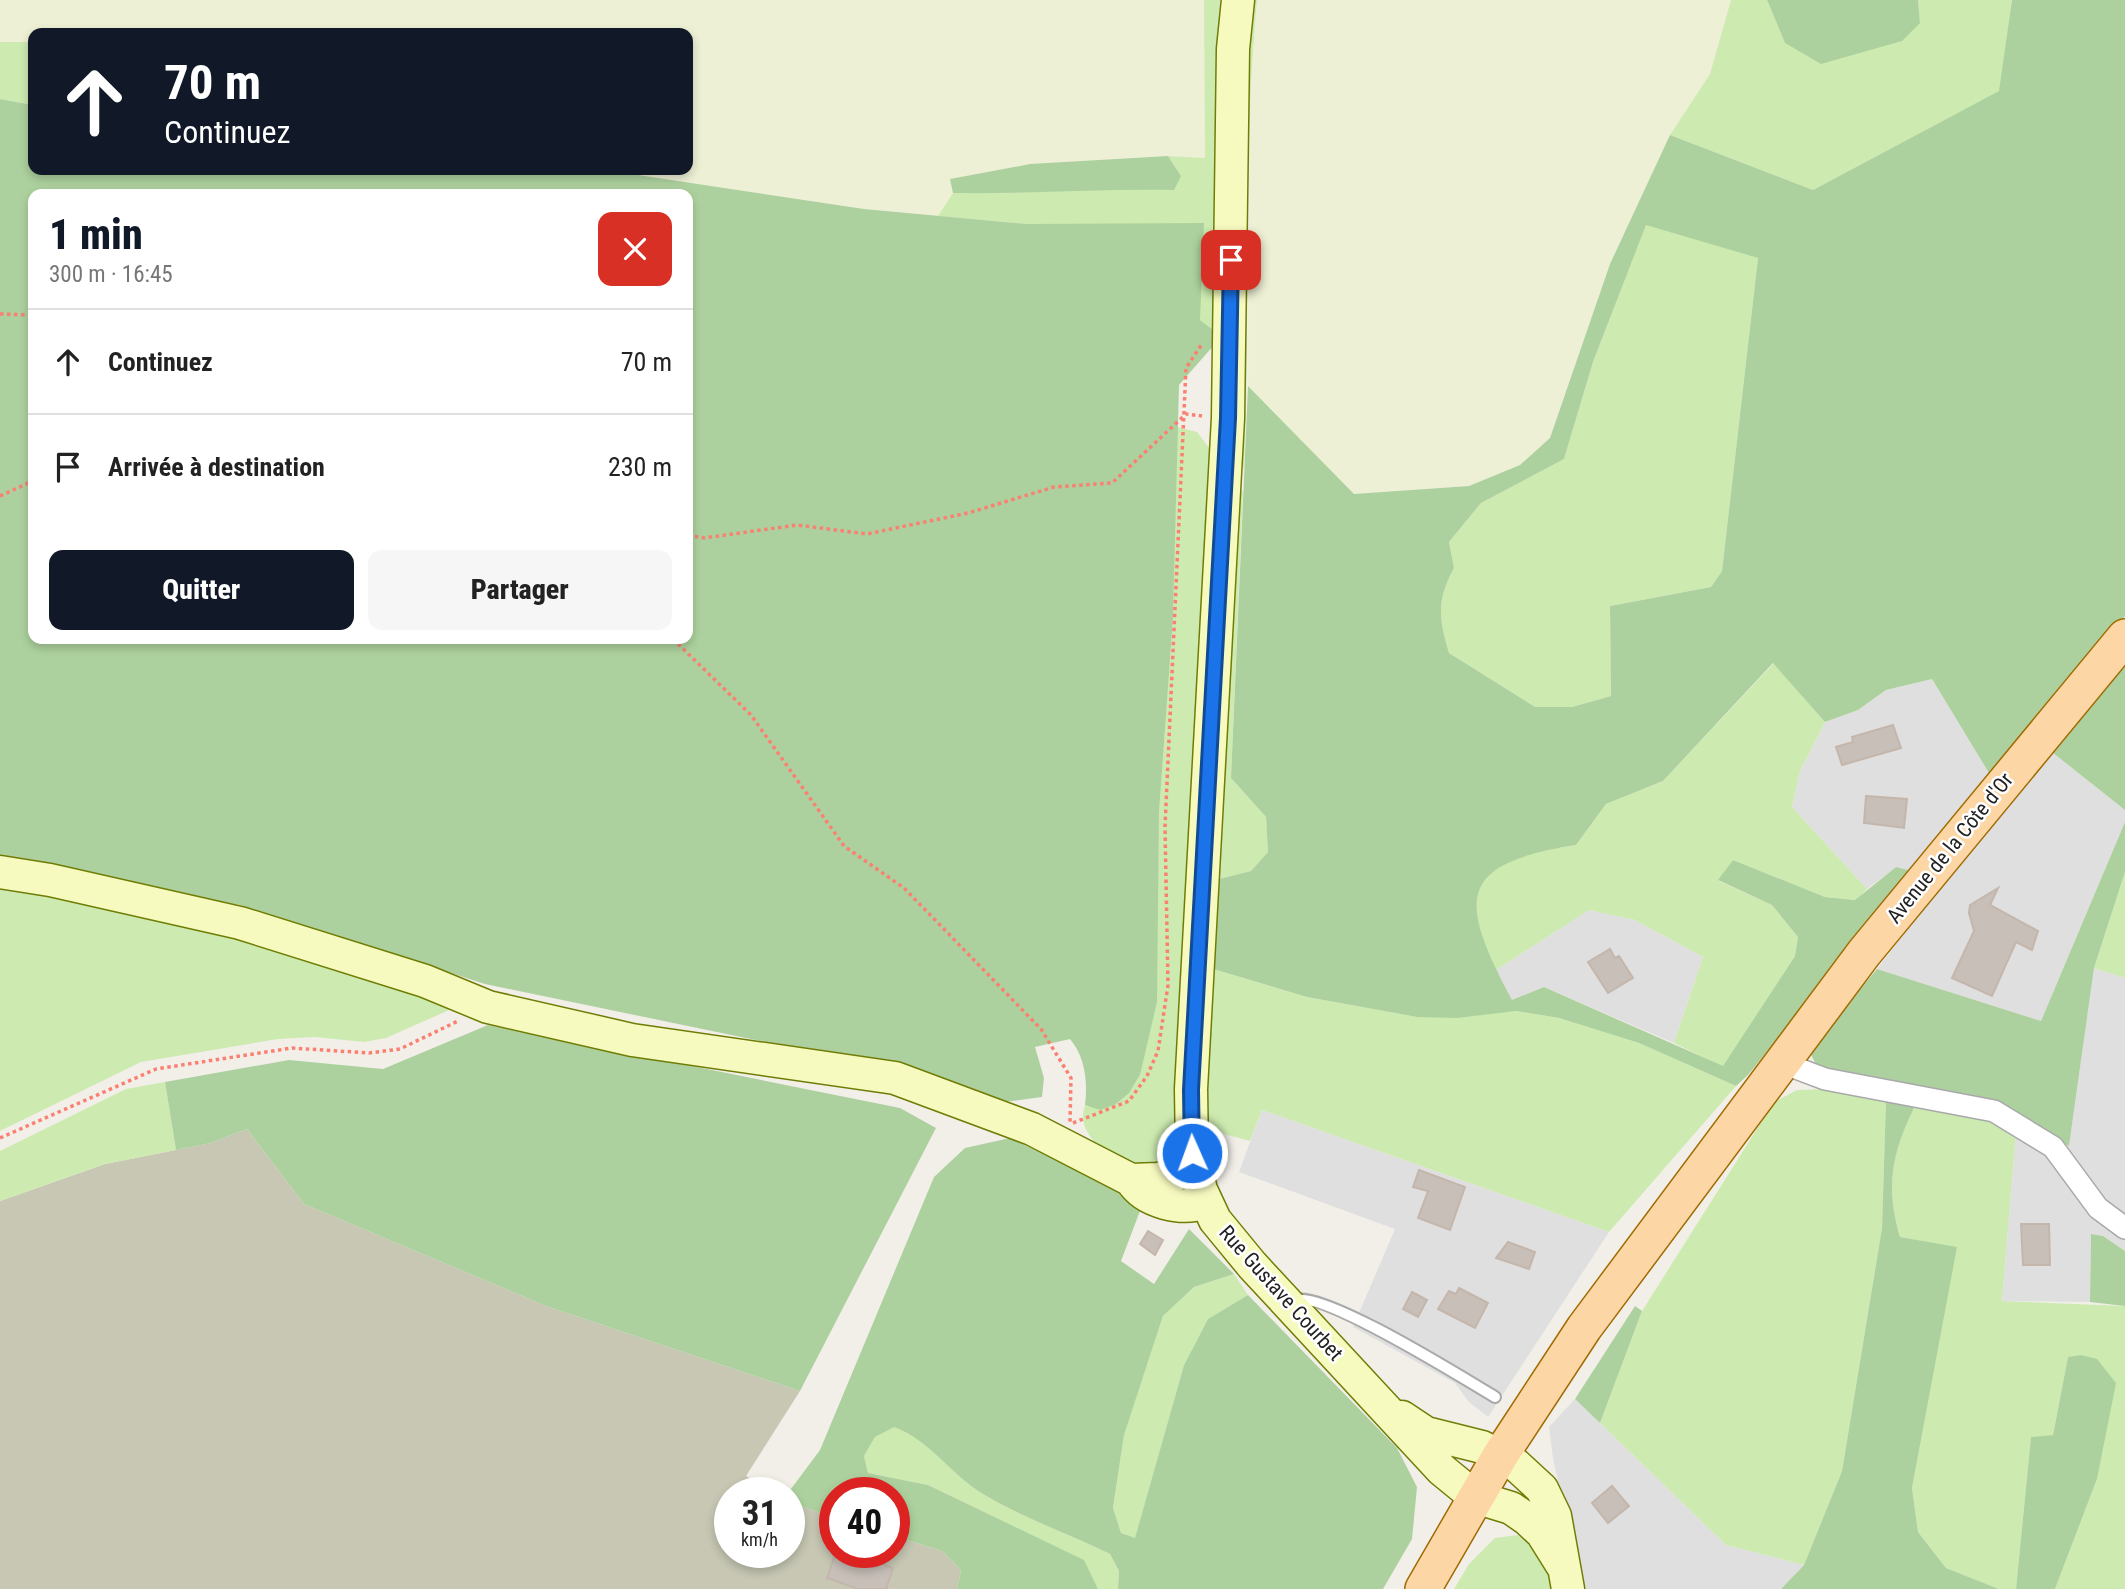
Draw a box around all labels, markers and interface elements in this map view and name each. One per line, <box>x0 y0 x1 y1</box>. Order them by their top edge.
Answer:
text: 70 m <box>164 54 261 111</box>
icon: ahead <box>49 56 140 147</box>
text: Continuez <box>164 113 291 151</box>
text: 1 min <box>49 210 143 259</box>
button: close <box>598 212 672 286</box>
pin <box>1201 230 1261 290</box>
icon: arrive <box>1212 241 1250 279</box>
text: 300 m · 16:45 <box>49 261 173 288</box>
icon: ahead <box>49 343 87 381</box>
text: Continuez <box>108 347 213 377</box>
text: 70 m <box>621 347 672 377</box>
icon: arrive <box>49 448 87 486</box>
text: Arrivée à destination <box>108 452 325 482</box>
text: 230 m <box>608 452 672 482</box>
button: Quitter <box>49 550 354 630</box>
button: Partager <box>368 550 672 630</box>
street label: Avenue de la Côte d'Or <box>1882 768 2018 928</box>
position arrow <box>1155 1116 1229 1190</box>
street label: Rue Gustave Courbet <box>1214 1221 1348 1365</box>
speed limit sign: 40 <box>819 1477 910 1568</box>
text: 31 <box>742 1493 777 1534</box>
text: km/h <box>741 1529 778 1550</box>

